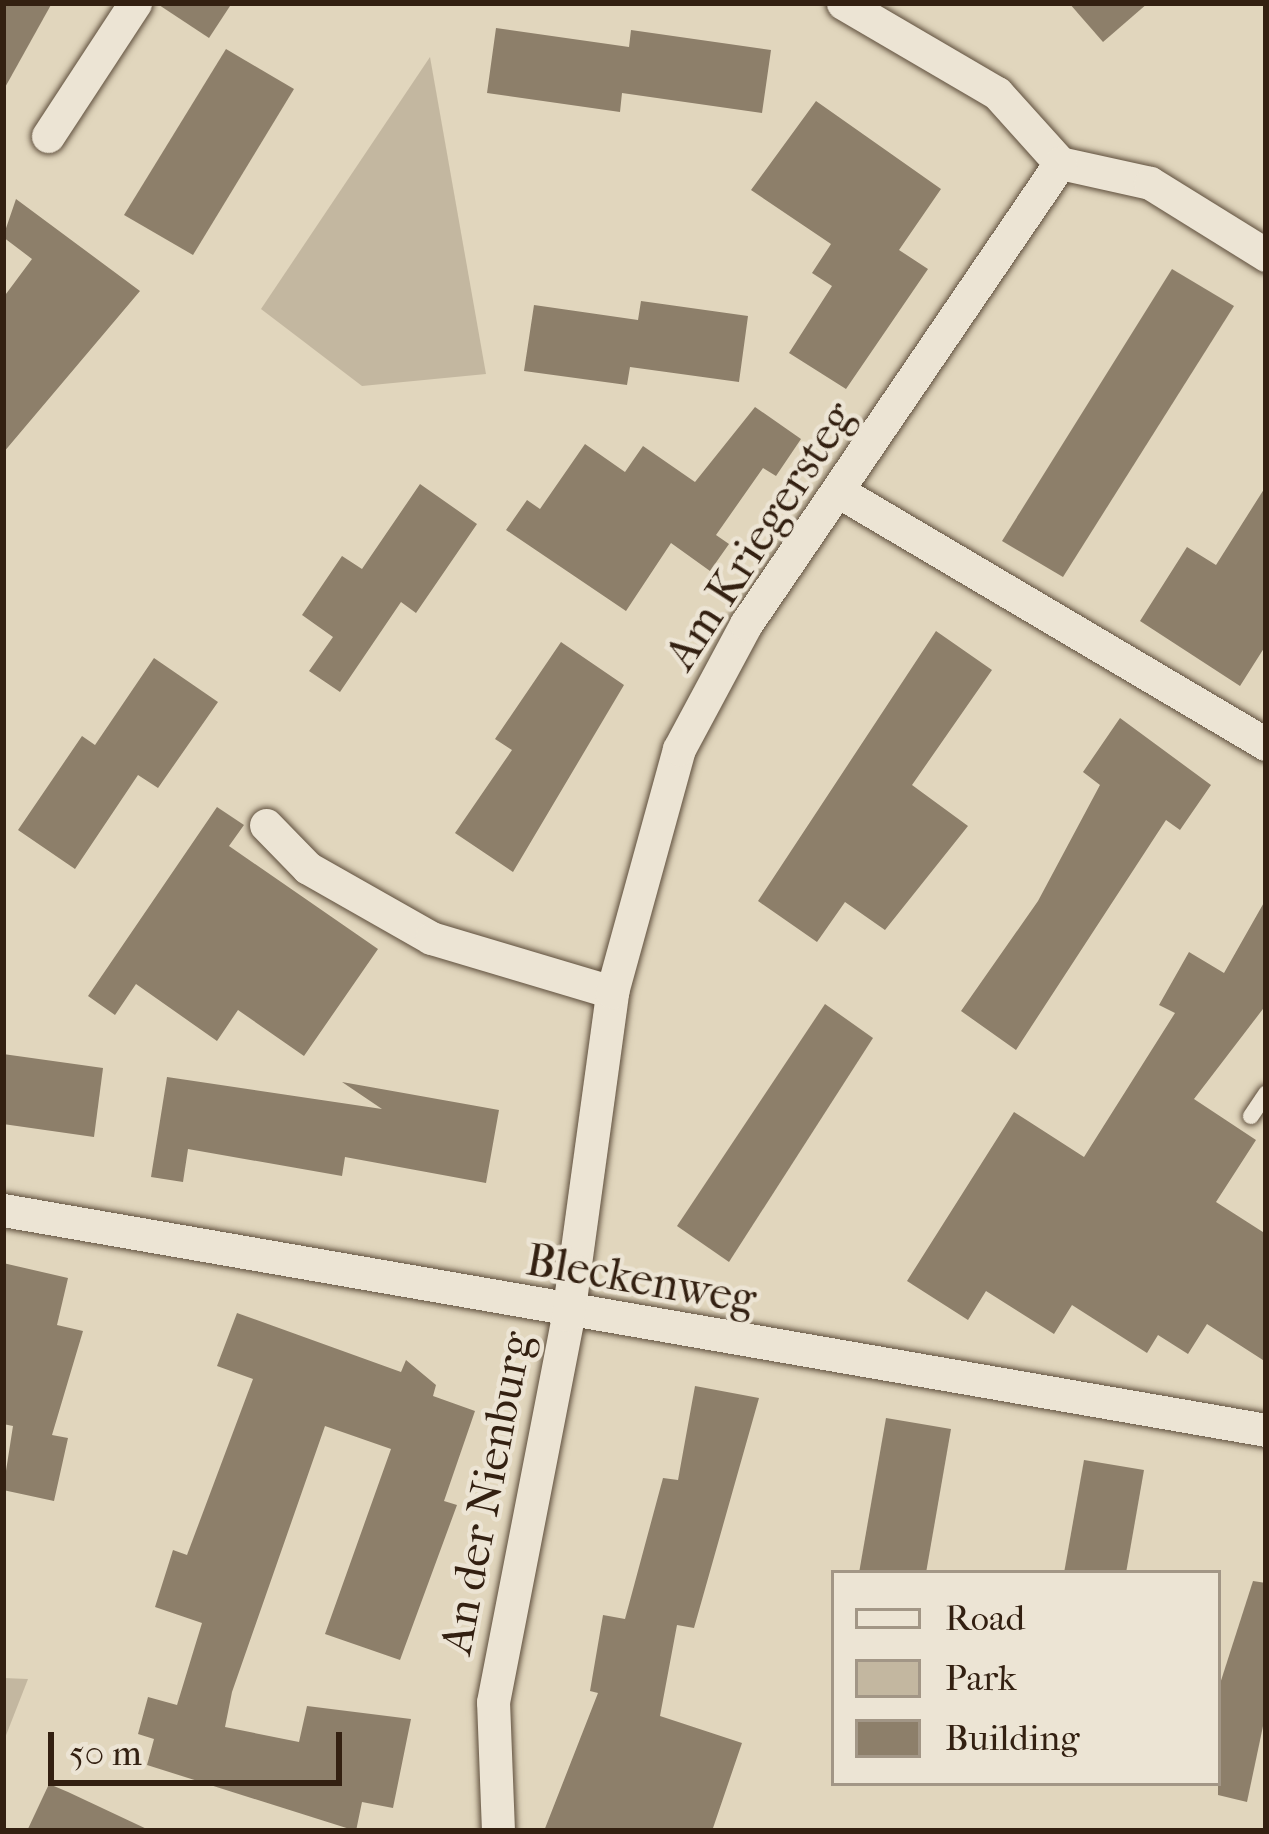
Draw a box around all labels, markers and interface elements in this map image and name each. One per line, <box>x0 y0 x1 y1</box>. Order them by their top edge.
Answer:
street label: Am Kriegersteg <box>654 392 866 680</box>
street label: Bleckenweg <box>522 1233 760 1327</box>
street label: An der Nienburg <box>429 1327 545 1659</box>
legend <box>831 1570 1221 1786</box>
text: Road <box>945 1597 1025 1639</box>
text: Park <box>945 1657 1017 1699</box>
scale bar <box>54 1708 348 1782</box>
text: Building <box>945 1717 1080 1759</box>
text: 50 m <box>69 1732 142 1774</box>

